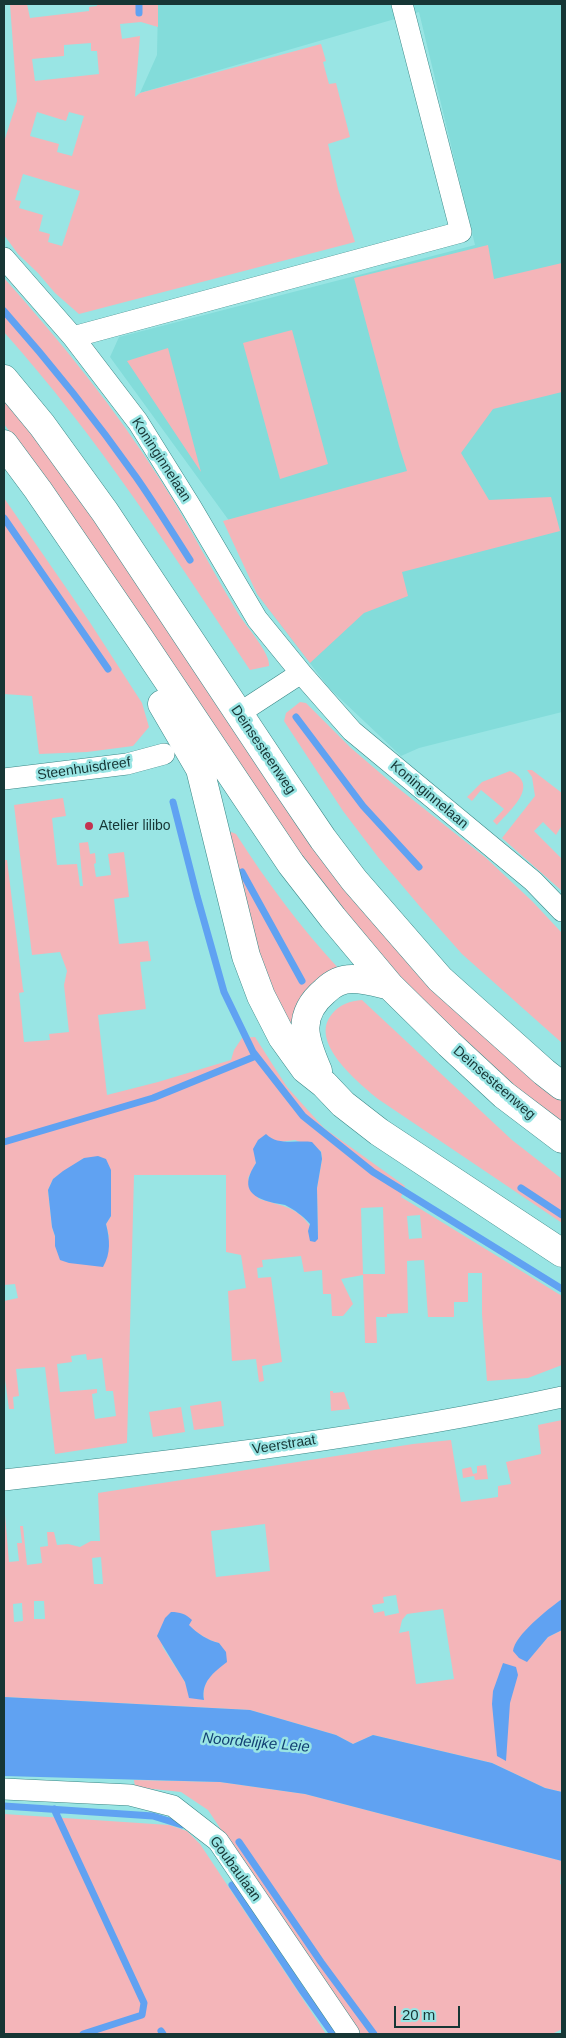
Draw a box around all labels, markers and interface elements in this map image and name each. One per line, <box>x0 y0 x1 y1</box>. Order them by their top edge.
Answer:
street label: Koninginnelaan <box>128 415 194 505</box>
street label: Deinsesteenweg <box>227 702 299 798</box>
street label: Steenhuisdreef <box>36 754 132 784</box>
street label: Koninginnelaan <box>387 758 471 832</box>
place label: Atelier lilibo <box>99 818 171 834</box>
marker: Atelier lilibo <box>83 820 95 832</box>
street label: Deinsesteenweg <box>449 1043 539 1123</box>
street label: Veerstraat <box>251 1432 317 1458</box>
water label: Noordelijke Leie <box>202 1729 310 1757</box>
street label: Goubaulaan <box>206 1833 264 1905</box>
scale bar <box>396 1996 462 2028</box>
text: 20 m <box>402 2006 435 2023</box>

